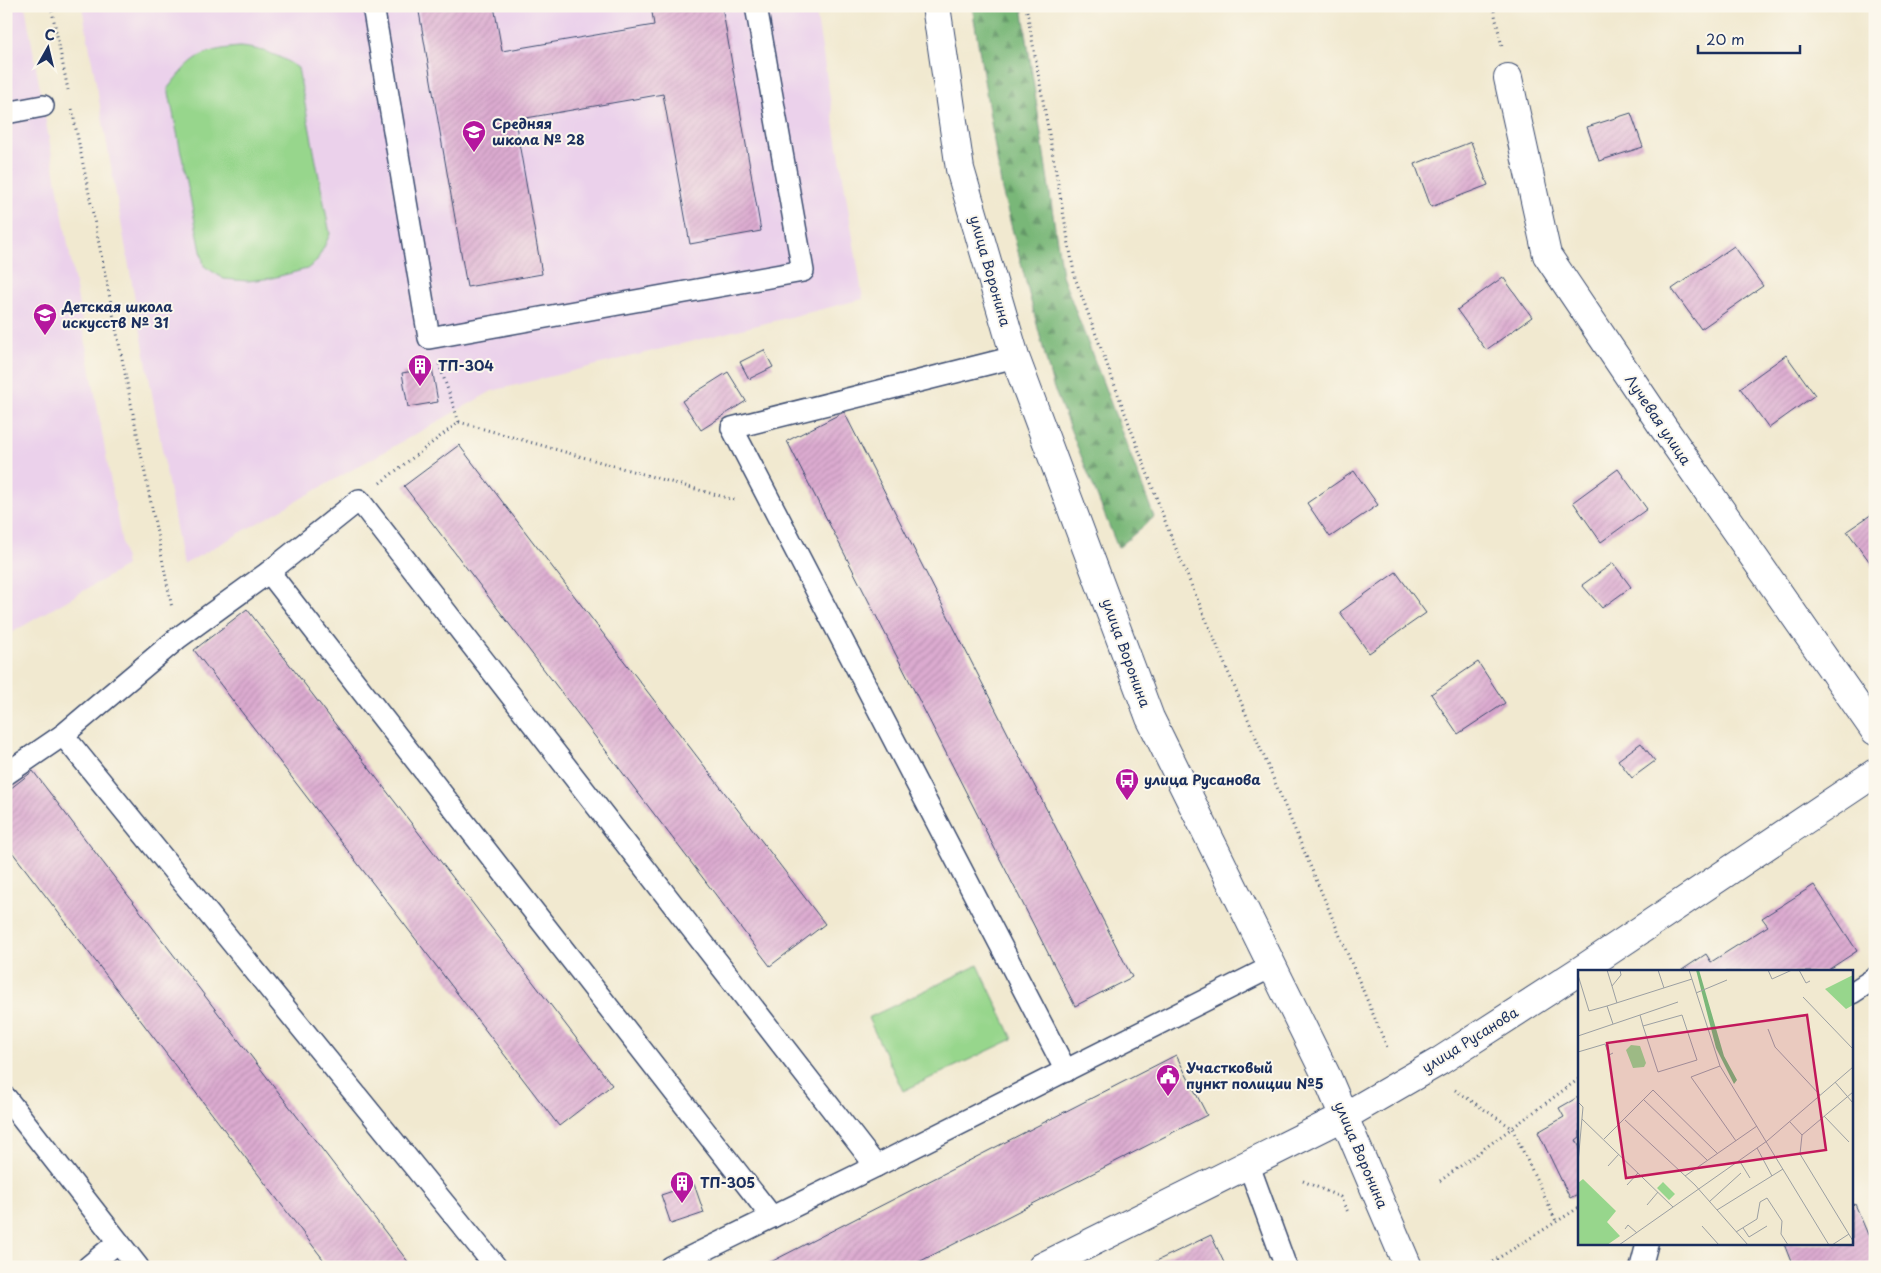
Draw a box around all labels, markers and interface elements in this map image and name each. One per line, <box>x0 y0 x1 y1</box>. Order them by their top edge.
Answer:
north arrow <box>22 22 72 72</box>
scale bar <box>1698 22 1801 54</box>
text: С <box>43 24 57 46</box>
text: 20 m <box>1706 27 1745 50</box>
place label: Средняя школа № 28 <box>492 113 585 150</box>
school or university icon: Средняя школа № 28 <box>461 119 487 153</box>
street label: улица Воронина <box>965 213 1016 329</box>
place label: Детская школа искусств № 31 <box>61 296 173 333</box>
school or university icon: Детская школа искусств № 31 <box>32 302 58 336</box>
building icon: ТП-304 <box>407 353 433 387</box>
place label: ТП-304 <box>438 355 494 376</box>
street label: Лучевая улица <box>1620 370 1697 469</box>
street label: улица Воронина <box>1097 595 1156 710</box>
bus stop icon: улица Русанова <box>1114 767 1140 801</box>
place label: улица Русанова <box>1144 769 1261 790</box>
inset map <box>1578 970 1854 1246</box>
street label: улица Русанова <box>1418 1001 1522 1078</box>
place label: Участковый пункт полиции №5 <box>1186 1057 1324 1094</box>
public building icon: Участковый пункт полиции №5 <box>1155 1063 1181 1097</box>
street label: улица Воронина <box>1329 1098 1394 1212</box>
building icon: ТП-305 <box>669 1170 695 1204</box>
place label: ТП-305 <box>700 1172 755 1193</box>

